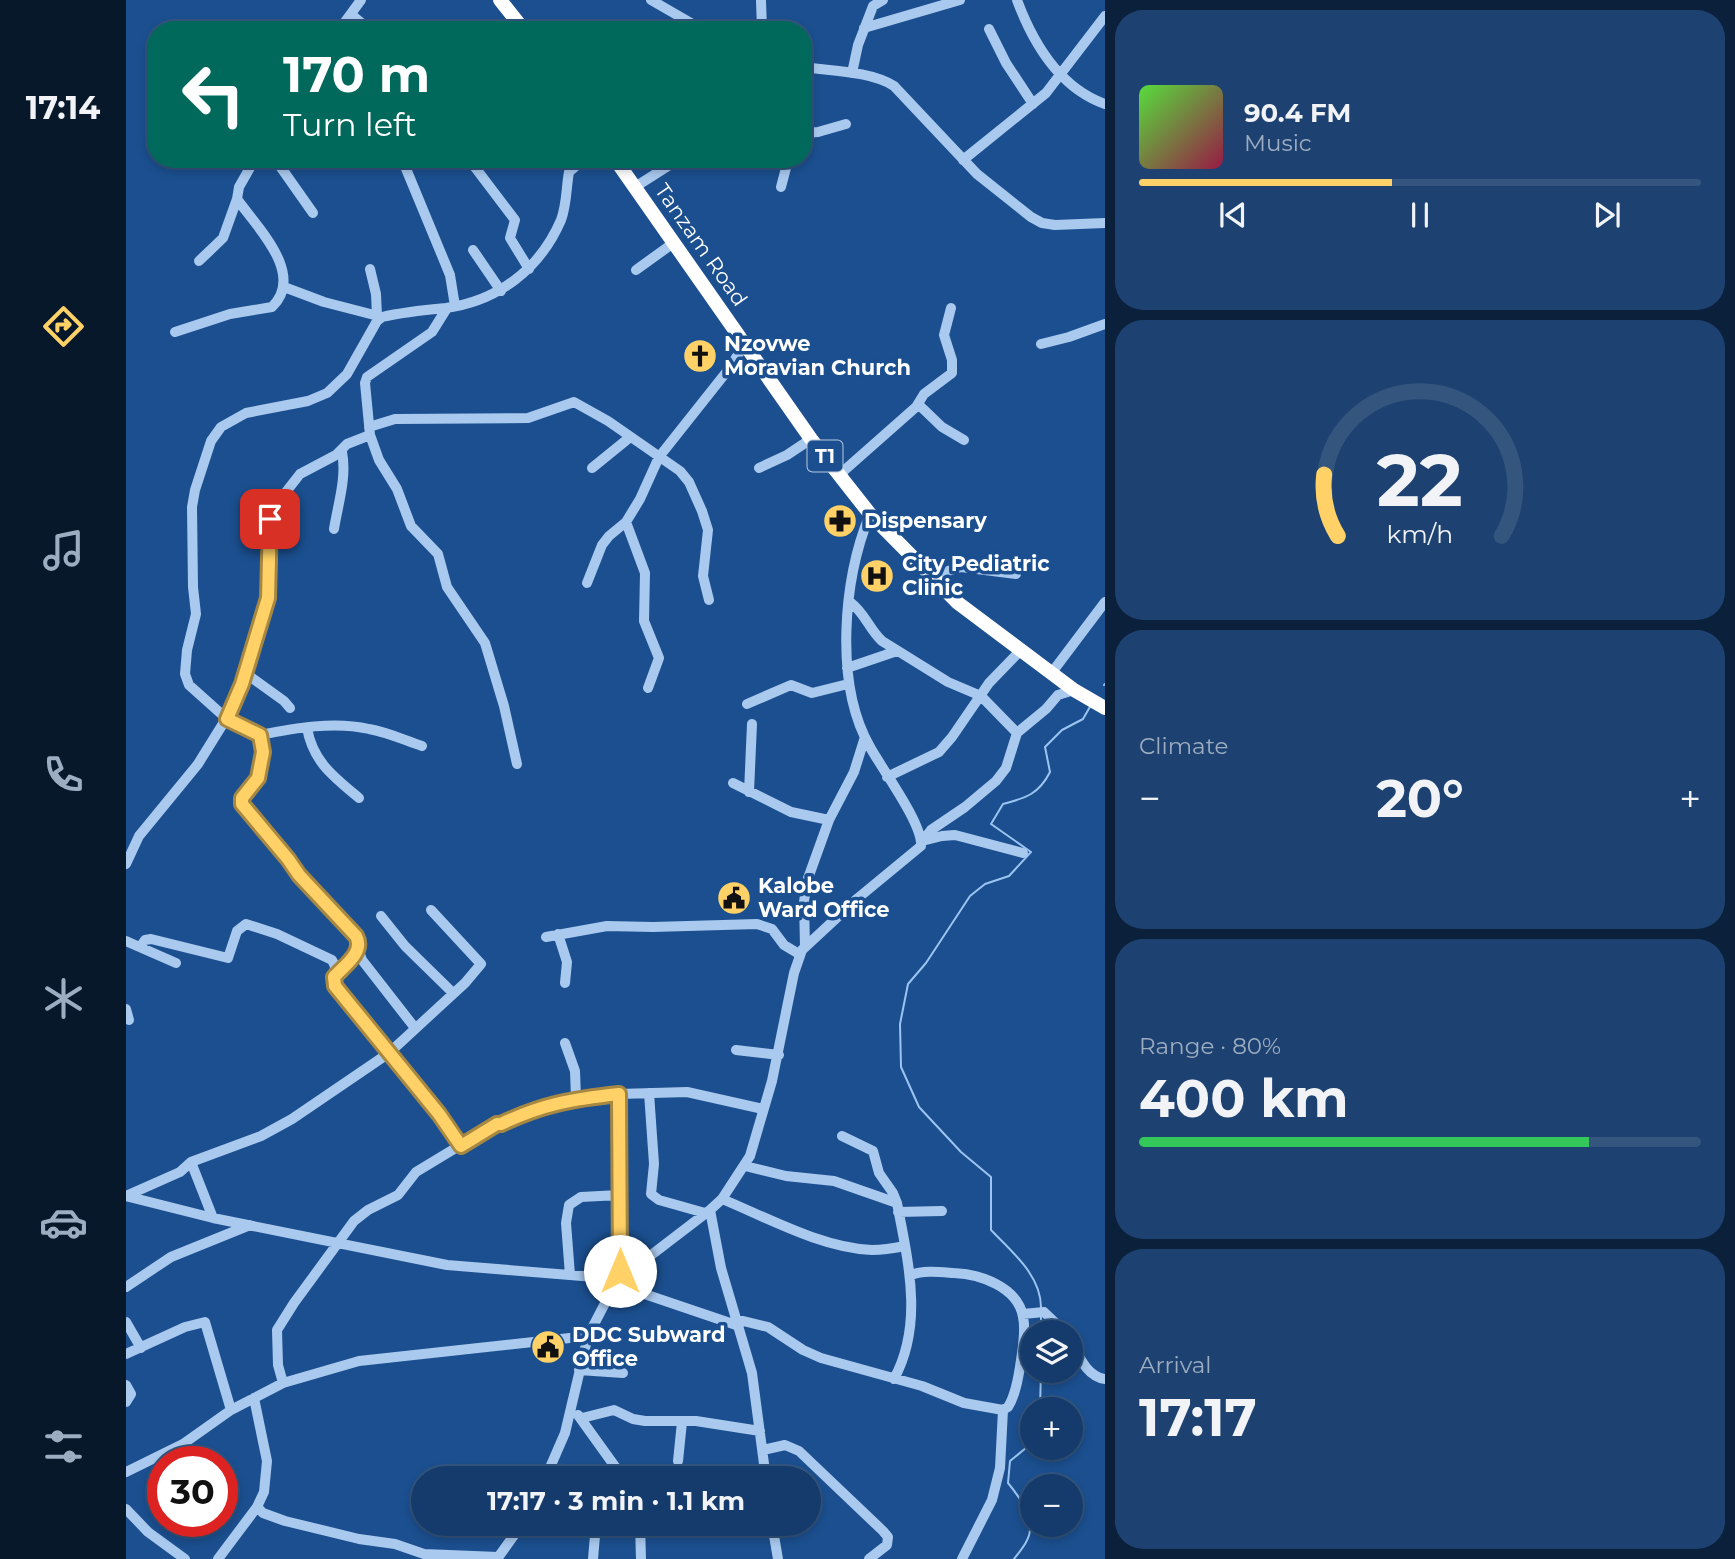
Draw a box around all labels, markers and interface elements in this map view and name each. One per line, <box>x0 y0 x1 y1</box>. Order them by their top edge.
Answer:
text: 170 m <box>283 45 430 104</box>
icon: left <box>168 49 259 140</box>
text: 17:14 <box>26 88 100 127</box>
text: 90.4 FM <box>1244 97 1351 129</box>
text: Turn left <box>283 105 417 144</box>
text: Music <box>1244 129 1312 157</box>
street label: Tanzam Road <box>650 179 753 311</box>
icon: previous <box>1214 196 1252 234</box>
icon: pause <box>1401 196 1439 234</box>
icon: next <box>1588 196 1626 234</box>
icon: directions <box>39 302 88 351</box>
place label: Nzovwe Moravian Church <box>724 331 911 380</box>
church icon: Nzovwe Moravian Church <box>681 337 719 375</box>
text: 22 <box>1377 436 1463 524</box>
road number: T1 <box>808 440 842 471</box>
pin <box>240 489 300 549</box>
icon: arrive <box>251 500 289 538</box>
pharmacy icon: Dispensary <box>821 502 859 540</box>
place label: Dispensary <box>864 508 987 533</box>
text: km/h <box>1387 518 1453 548</box>
icon: music <box>39 526 88 575</box>
place label: City Pediatric Clinic <box>902 551 1050 600</box>
hospital icon: City Pediatric Clinic <box>858 557 896 595</box>
text: Climate <box>1139 732 1228 760</box>
icon: phone <box>39 750 88 799</box>
text: 20° <box>1376 767 1464 830</box>
text: − <box>1139 775 1161 822</box>
text: + <box>1679 775 1701 822</box>
place label: Kalobe Ward Office <box>758 873 889 922</box>
public building icon: Kalobe Ward Office <box>715 879 753 917</box>
icon: climate <box>39 974 88 1023</box>
text: Range · 80% <box>1139 1032 1281 1060</box>
text: 400 km <box>1139 1067 1349 1130</box>
icon: car <box>39 1198 88 1247</box>
position arrow <box>583 1234 657 1308</box>
map controls <box>1020 1320 1083 1537</box>
button: layers <box>1020 1320 1083 1383</box>
place label: DDC Subward Office <box>572 1322 725 1371</box>
public building icon: DDC Subward Office <box>529 1328 567 1366</box>
text: Arrival <box>1139 1351 1212 1379</box>
text: 17:17 <box>1139 1386 1257 1449</box>
button: + <box>1020 1397 1083 1460</box>
icon: filters <box>39 1422 88 1471</box>
speed limit sign: 30 <box>147 1446 238 1537</box>
button: − <box>1020 1474 1083 1537</box>
text: 17:17 · 3 min · 1.1 km <box>487 1485 745 1517</box>

